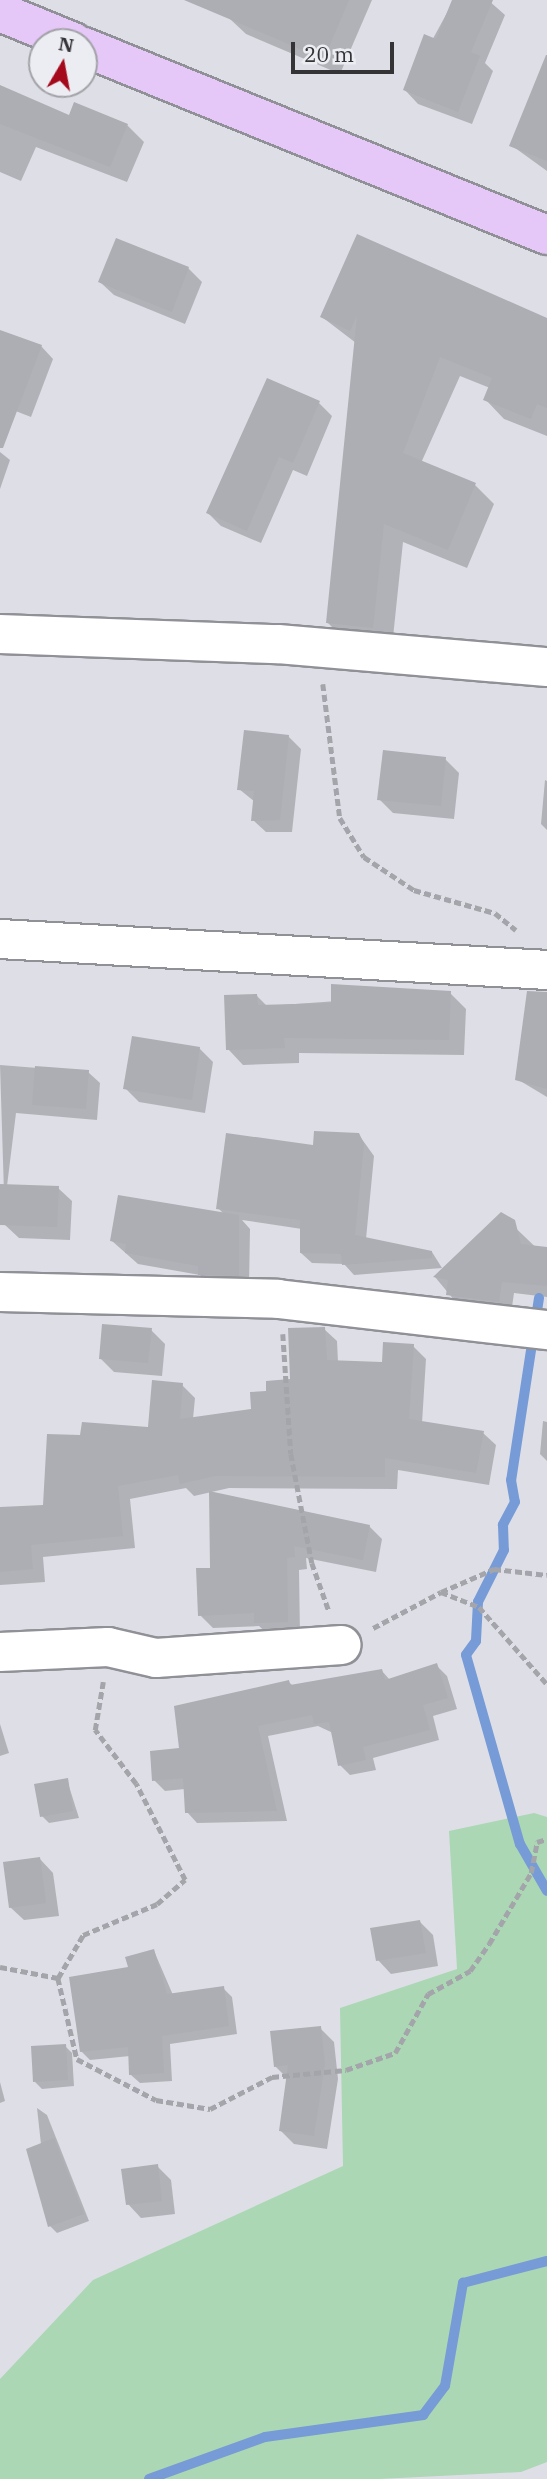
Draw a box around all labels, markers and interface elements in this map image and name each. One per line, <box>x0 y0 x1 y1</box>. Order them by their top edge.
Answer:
north arrow <box>28 28 98 98</box>
scale bar <box>295 28 398 72</box>
text: N <box>57 31 76 57</box>
text: 20 m <box>304 40 354 68</box>

